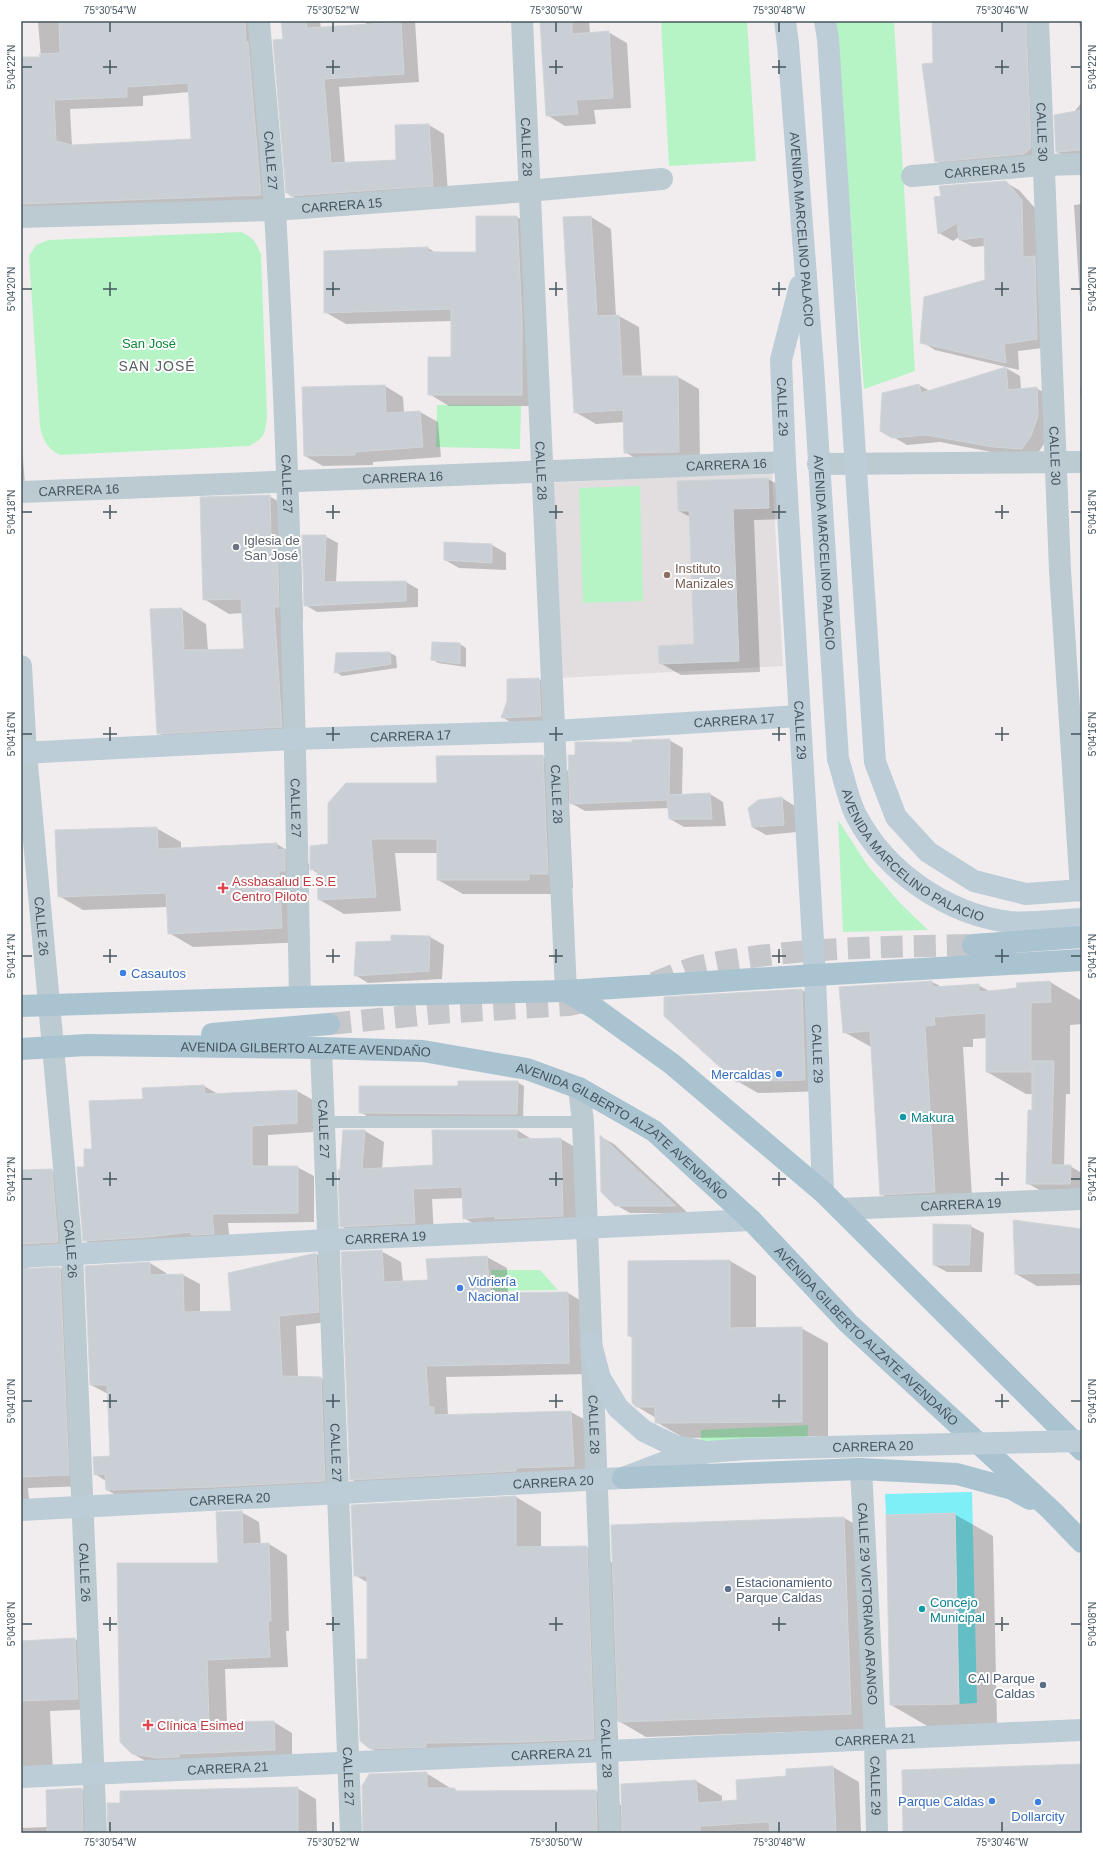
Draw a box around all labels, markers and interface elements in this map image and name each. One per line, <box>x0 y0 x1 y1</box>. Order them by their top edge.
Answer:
text: 75°30'54"W <box>84 5 137 16</box>
text: 75°30'52"W <box>307 5 360 16</box>
text: 75°30'50"W <box>530 5 583 16</box>
text: 75°30'48"W <box>753 5 806 16</box>
text: 75°30'46"W <box>976 5 1029 16</box>
text: 5°04'22"N <box>6 45 17 89</box>
text: 5°04'22"N <box>1087 45 1098 89</box>
street label: CALLE 30 <box>1034 102 1051 162</box>
street label: CALLE 28 <box>518 117 536 177</box>
street label: CALLE 27 <box>261 130 281 191</box>
street label: AVENIDA MARCELINO PALACIO <box>787 131 817 327</box>
street label: CARRERA 15 <box>944 159 1026 181</box>
street label: CARRERA 15 <box>301 194 383 216</box>
text: 5°04'20"N <box>6 267 17 311</box>
text: 5°04'20"N <box>1087 267 1098 311</box>
park label: San José <box>122 336 176 351</box>
district label: SAN JOSÉ <box>118 358 196 374</box>
street label: CALLE 29 <box>774 377 791 436</box>
street label: CALLE 30 <box>1047 426 1064 486</box>
street label: CALLE 28 <box>533 441 550 501</box>
street label: CALLE 27 <box>279 454 296 514</box>
street label: AVENIDA MARCELINO PALACIO <box>811 454 839 650</box>
street label: CARRERA 16 <box>686 455 767 473</box>
street label: CARRERA 16 <box>362 468 443 486</box>
street label: CARRERA 16 <box>38 481 120 499</box>
text: 5°04'18"N <box>6 490 17 534</box>
text: 5°04'18"N <box>1087 490 1098 534</box>
place label: Iglesia de San José <box>244 533 300 563</box>
marker: Iglesia de San José <box>231 542 241 552</box>
place label: Instituto Manizales <box>675 561 734 591</box>
marker: Instituto Manizales <box>662 570 672 580</box>
street label: CALLE 29 <box>791 700 810 760</box>
street label: CARRERA 17 <box>693 710 775 730</box>
text: 5°04'16"N <box>6 712 17 756</box>
text: 5°04'16"N <box>1087 712 1098 756</box>
street label: CARRERA 17 <box>370 727 451 744</box>
street label: CALLE 28 <box>548 764 566 824</box>
street label: CALLE 27 <box>288 778 304 838</box>
street label: AVENIDA MARCELINO PALACIO <box>839 787 986 924</box>
place label: Assbasalud E.S.E Centro Piloto <box>232 874 336 904</box>
marker: Assbasalud E.S.E Centro Piloto <box>217 882 229 894</box>
street label: CALLE 26 <box>32 896 52 956</box>
text: 5°04'14"N <box>6 934 17 978</box>
text: 5°04'14"N <box>1087 934 1098 978</box>
place label: Casautos <box>131 966 186 981</box>
marker: Casautos <box>118 968 128 978</box>
street label: CALLE 29 <box>809 1024 826 1083</box>
street label: AVENIDA GILBERTO ALZATE AVENDAÑO <box>181 1039 432 1060</box>
street label: AVENIDA GILBERTO ALZATE AVENDAÑO <box>515 1060 731 1203</box>
place label: Mercaldas <box>711 1067 771 1082</box>
marker: Mercaldas <box>774 1069 784 1079</box>
street label: CALLE 27 <box>315 1099 333 1159</box>
place label: Makura <box>911 1110 955 1125</box>
marker: Makura <box>898 1112 908 1122</box>
text: 5°04'12"N <box>6 1157 17 1201</box>
text: 5°04'12"N <box>1087 1157 1098 1201</box>
street label: CARRERA 19 <box>920 1195 1002 1213</box>
street label: CALLE 26 <box>61 1219 81 1279</box>
street label: CARRERA 19 <box>345 1228 426 1247</box>
street label: AVENIDA GILBERTO ALZATE AVENDAÑO <box>772 1243 962 1429</box>
place label: Vidriería Nacional <box>468 1274 519 1304</box>
marker: Vidriería Nacional <box>455 1283 465 1293</box>
text: 5°04'10"N <box>6 1379 17 1423</box>
text: 5°04'10"N <box>1087 1379 1098 1423</box>
street label: CALLE 28 <box>586 1395 603 1454</box>
street label: CALLE 27 <box>328 1423 345 1483</box>
street label: CARRERA 20 <box>832 1438 914 1454</box>
street label: CARRERA 20 <box>512 1472 594 1491</box>
street label: CARRERA 20 <box>189 1489 271 1509</box>
street label: CALLE 29 VICTORIANO ARANGO <box>855 1502 881 1706</box>
street label: CALLE 26 <box>76 1543 94 1602</box>
place label: Estacionamiento Parque Caldas <box>736 1575 832 1605</box>
marker: Estacionamiento Parque Caldas <box>723 1584 733 1594</box>
place label: Concejo Municipal <box>930 1595 985 1625</box>
text: 5°04'08"N <box>6 1602 17 1646</box>
text: 5°04'08"N <box>1087 1602 1098 1646</box>
marker: Concejo Municipal <box>917 1604 927 1614</box>
place label: CAI Parque Caldas <box>968 1671 1035 1701</box>
marker: CAI Parque Caldas <box>1038 1680 1048 1690</box>
place label: Clínica Esimed <box>157 1718 244 1733</box>
street label: CALLE 28 <box>598 1718 615 1778</box>
marker: Clínica Esimed <box>142 1719 154 1731</box>
street label: CARRERA 21 <box>834 1730 916 1748</box>
street label: CARRERA 21 <box>511 1744 592 1763</box>
street label: CALLE 27 <box>340 1747 357 1806</box>
street label: CALLE 29 <box>868 1756 884 1815</box>
street label: CARRERA 21 <box>187 1759 269 1777</box>
place label: Parque Caldas <box>898 1794 984 1809</box>
marker: Parque Caldas <box>987 1796 997 1806</box>
marker: Dollarcity <box>1033 1797 1043 1807</box>
place label: Dollarcity <box>1011 1809 1065 1824</box>
text: 75°30'54"W <box>84 1837 137 1848</box>
text: 75°30'52"W <box>307 1837 360 1848</box>
text: 75°30'50"W <box>530 1837 583 1848</box>
text: 75°30'48"W <box>753 1837 806 1848</box>
text: 75°30'46"W <box>976 1837 1029 1848</box>

